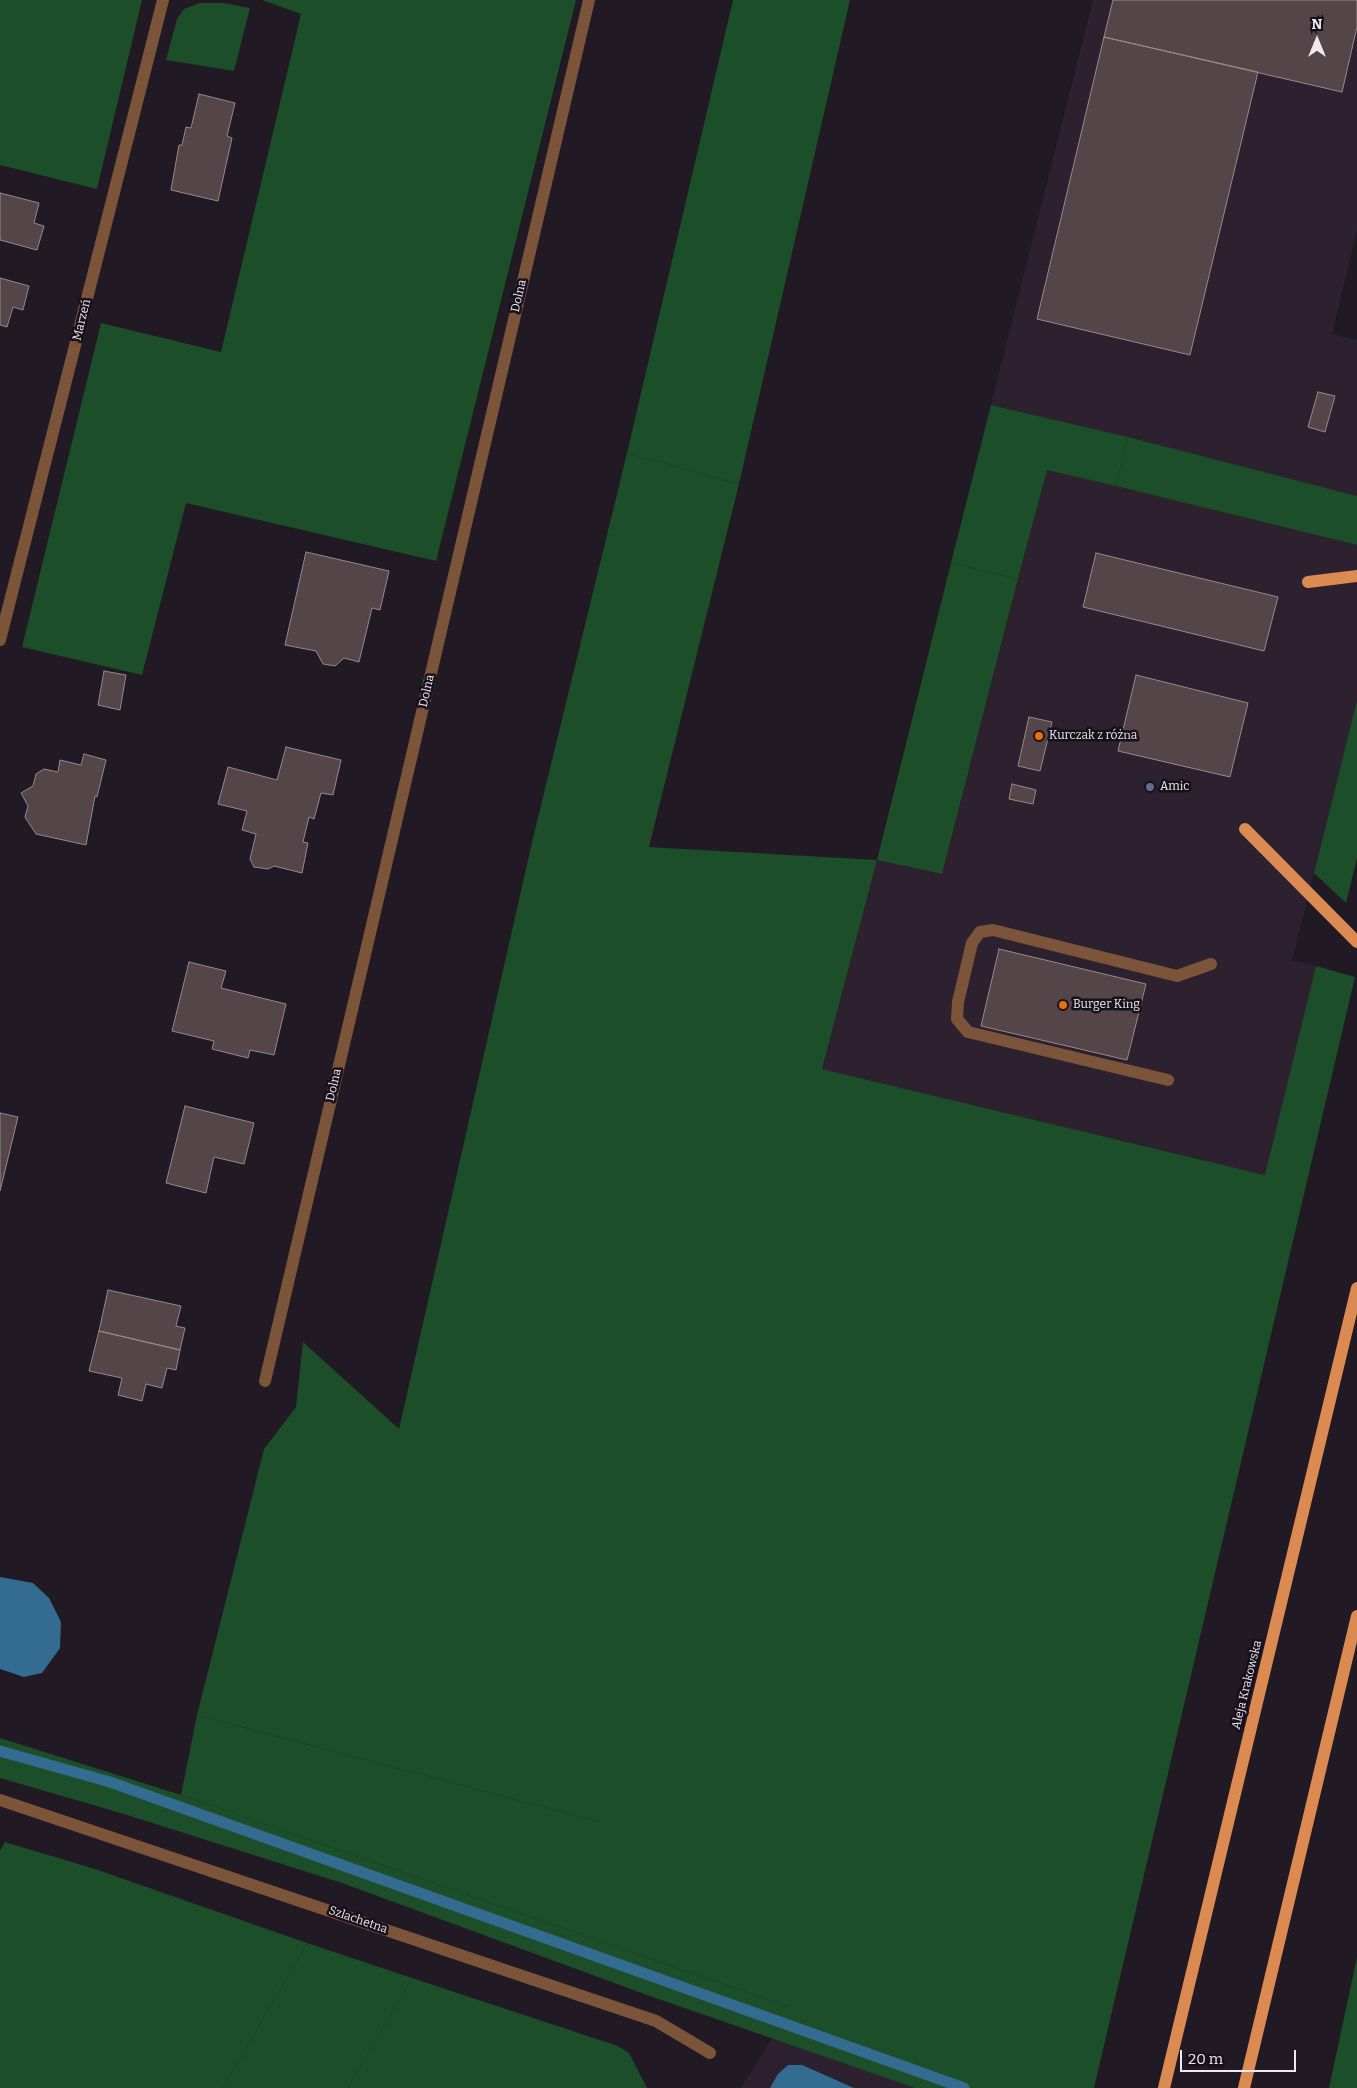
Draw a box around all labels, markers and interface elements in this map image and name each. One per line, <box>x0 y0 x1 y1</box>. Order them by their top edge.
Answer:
north arrow <box>1292 15 1342 65</box>
text: N <box>1312 16 1322 33</box>
street label: Dolna <box>508 278 530 314</box>
street label: Marzeń <box>70 298 94 342</box>
street label: Dolna <box>416 673 438 709</box>
place label: Kurczak z różna <box>1049 729 1137 743</box>
marker: Kurczak z różna <box>1033 730 1045 742</box>
place label: Amic <box>1160 780 1189 794</box>
marker: Amic <box>1144 781 1156 793</box>
place label: Burger King <box>1073 998 1140 1012</box>
marker: Burger King <box>1057 999 1069 1011</box>
street label: Dolna <box>323 1067 345 1103</box>
street label: Aleja Krakowska <box>1229 1639 1265 1731</box>
street label: Szlachetna <box>327 1903 389 1937</box>
scale bar <box>1182 2040 1298 2072</box>
text: 20 m <box>1188 2050 1223 2068</box>

